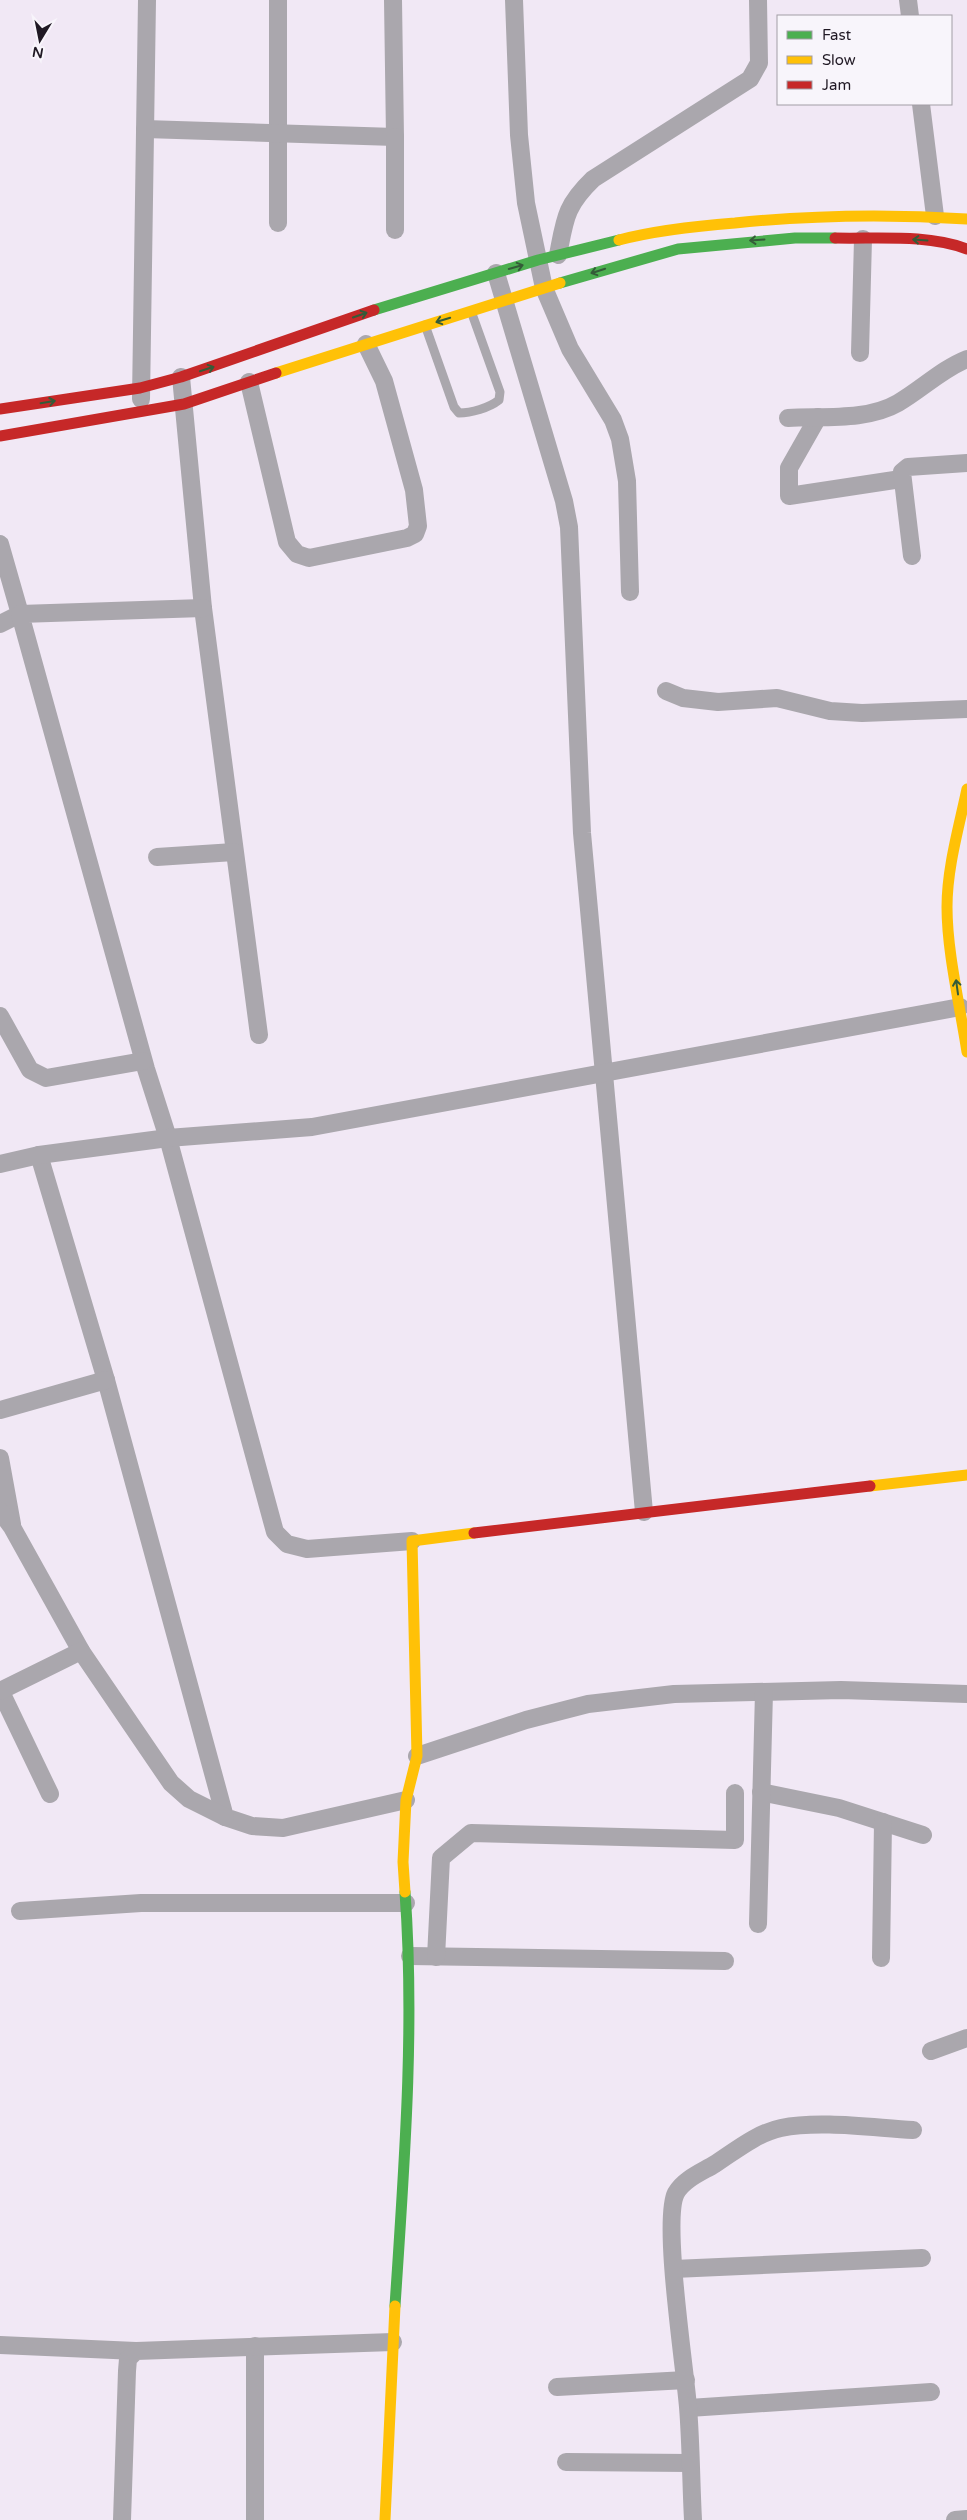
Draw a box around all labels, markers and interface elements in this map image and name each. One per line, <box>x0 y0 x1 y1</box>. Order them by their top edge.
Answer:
north arrow <box>15 15 65 65</box>
legend <box>777 15 952 105</box>
text: Fast <box>822 26 852 44</box>
text: N <box>31 43 45 62</box>
text: Slow <box>822 51 856 69</box>
text: Jam <box>822 76 851 94</box>
one-way arrow <box>912 235 928 244</box>
one-way arrow <box>750 236 766 245</box>
one-way arrow <box>507 261 523 271</box>
one-way arrow <box>591 267 607 276</box>
one-way arrow <box>352 310 368 319</box>
one-way arrow <box>436 315 452 325</box>
one-way arrow <box>199 363 215 373</box>
one-way arrow <box>40 396 56 406</box>
one-way arrow <box>952 979 962 995</box>

